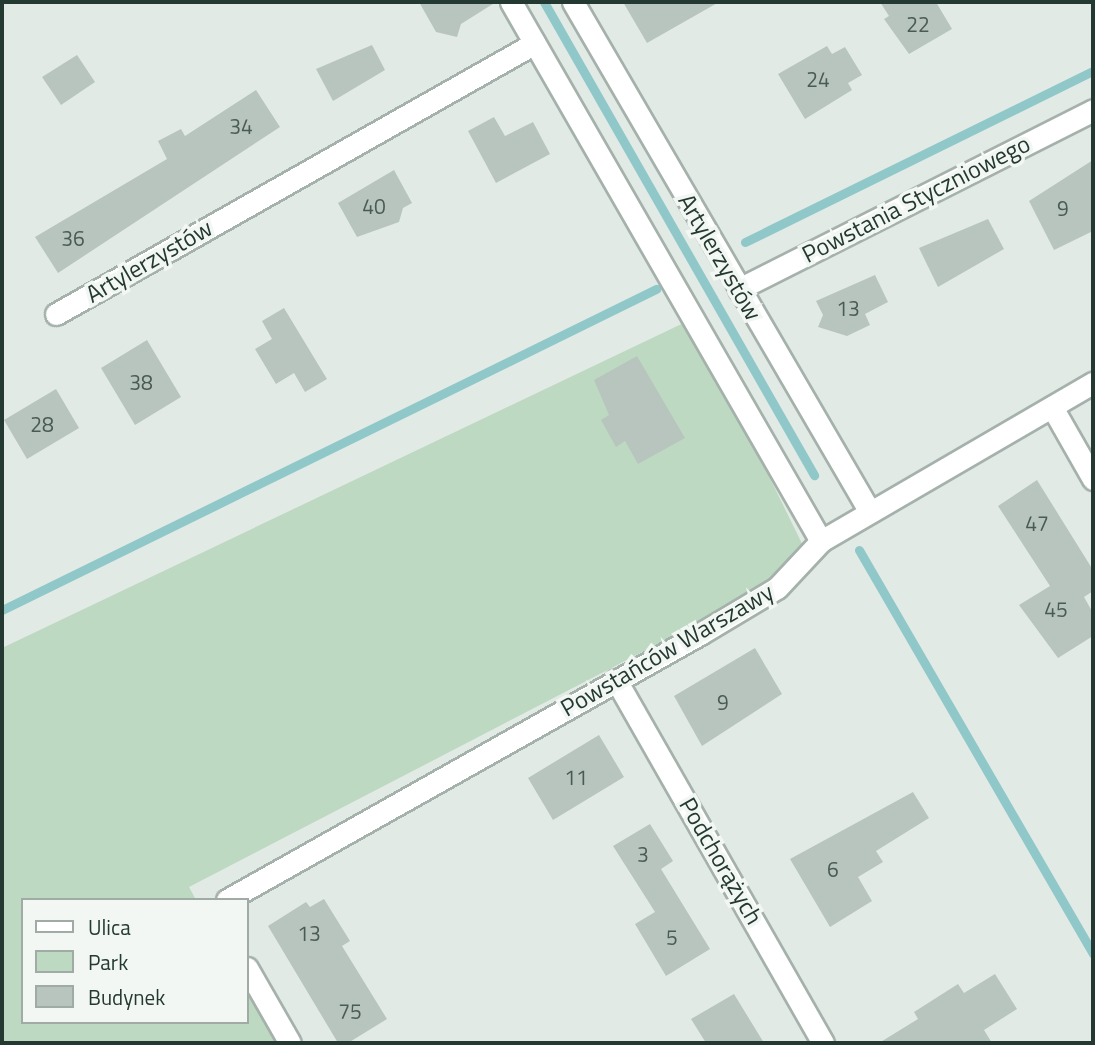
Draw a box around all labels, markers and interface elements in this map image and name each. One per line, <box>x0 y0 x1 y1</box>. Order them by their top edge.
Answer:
house number: 22 <box>906 11 930 37</box>
house number: 24 <box>806 66 830 92</box>
house number: 34 <box>229 113 253 139</box>
street label: Powstania Styczniowego <box>797 129 1035 269</box>
street label: Artylerzystów <box>672 189 768 325</box>
house number: 40 <box>362 193 386 219</box>
house number: 9 <box>1057 195 1069 221</box>
street label: Artylerzystów <box>81 213 217 309</box>
house number: 36 <box>61 225 85 251</box>
house number: 13 <box>836 295 860 321</box>
house number: 38 <box>129 369 153 395</box>
house number: 28 <box>30 411 54 437</box>
house number: 47 <box>1025 510 1049 536</box>
street label: Powstańców Warszawy <box>555 577 779 723</box>
house number: 45 <box>1044 596 1068 622</box>
house number: 9 <box>717 689 729 715</box>
house number: 11 <box>564 764 588 790</box>
street label: Podchorążych <box>673 793 769 929</box>
house number: 3 <box>637 841 649 867</box>
house number: 6 <box>827 856 839 882</box>
legend <box>21 898 248 1024</box>
text: Ulica <box>88 911 131 943</box>
house number: 13 <box>297 920 321 946</box>
house number: 5 <box>666 924 678 950</box>
text: Park <box>88 946 128 978</box>
text: Budynek <box>88 981 165 1013</box>
house number: 75 <box>338 998 362 1024</box>

